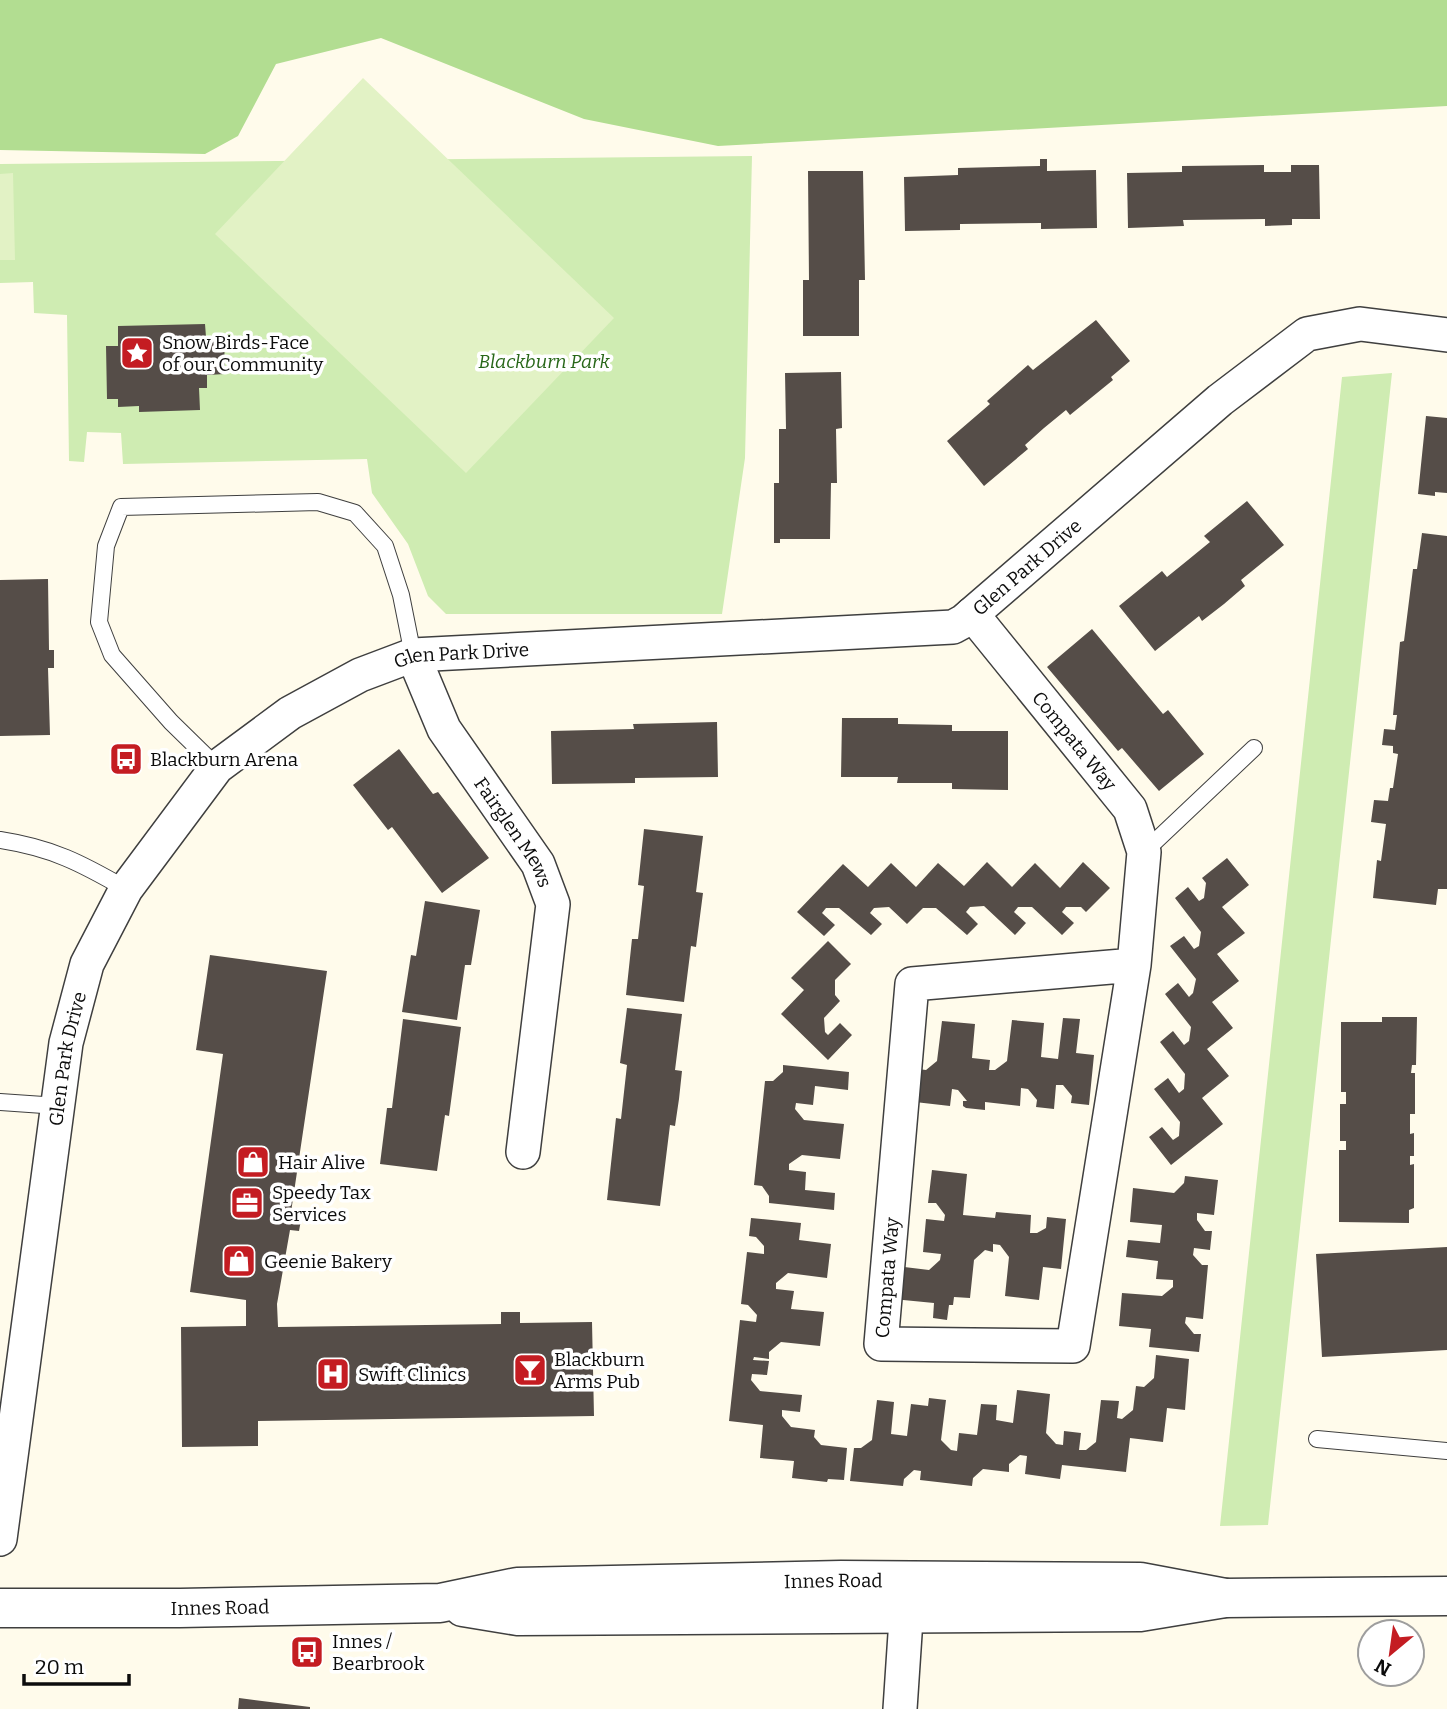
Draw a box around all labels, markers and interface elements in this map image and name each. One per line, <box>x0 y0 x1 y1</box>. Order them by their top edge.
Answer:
place label: Snow Birds-Face of our Community <box>162 331 324 376</box>
place icon: Snow Birds-Face of our Community <box>118 334 156 372</box>
park label: Blackburn Park <box>478 350 611 373</box>
street label: Glen Park Drive <box>968 514 1086 620</box>
street label: Glen Park Drive <box>390 637 530 673</box>
street label: Compata Way <box>1028 686 1122 796</box>
bus stop icon: Blackburn Arena <box>107 740 145 778</box>
place label: Blackburn Arena <box>150 748 299 771</box>
street label: Fairglen Mews <box>470 773 557 890</box>
street label: Glen Park Drive <box>44 989 91 1127</box>
shop icon: Hair Alive <box>234 1143 272 1181</box>
place label: Hair Alive <box>278 1151 365 1174</box>
place label: Speedy Tax Services <box>272 1181 371 1226</box>
office icon: Speedy Tax Services <box>228 1184 266 1222</box>
street label: Compata Way <box>870 1215 903 1339</box>
shop icon: Geenie Bakery <box>220 1242 258 1280</box>
place label: Geenie Bakery <box>264 1250 393 1273</box>
place label: Blackburn Arms Pub <box>554 1348 644 1393</box>
bar icon: Blackburn Arms Pub <box>511 1351 549 1389</box>
hospital icon: Swift Clinics <box>314 1355 352 1393</box>
place label: Swift Clinics <box>358 1363 466 1386</box>
street label: Innes Road <box>784 1568 883 1593</box>
street label: Innes Road <box>171 1595 270 1620</box>
north arrow <box>1356 1618 1426 1688</box>
place label: Innes / Bearbrook <box>332 1630 425 1675</box>
bus stop icon: Innes / Bearbrook <box>288 1633 326 1671</box>
scale bar <box>24 1642 130 1686</box>
text: 20 m <box>35 1654 84 1680</box>
text: N <box>1371 1654 1395 1681</box>

